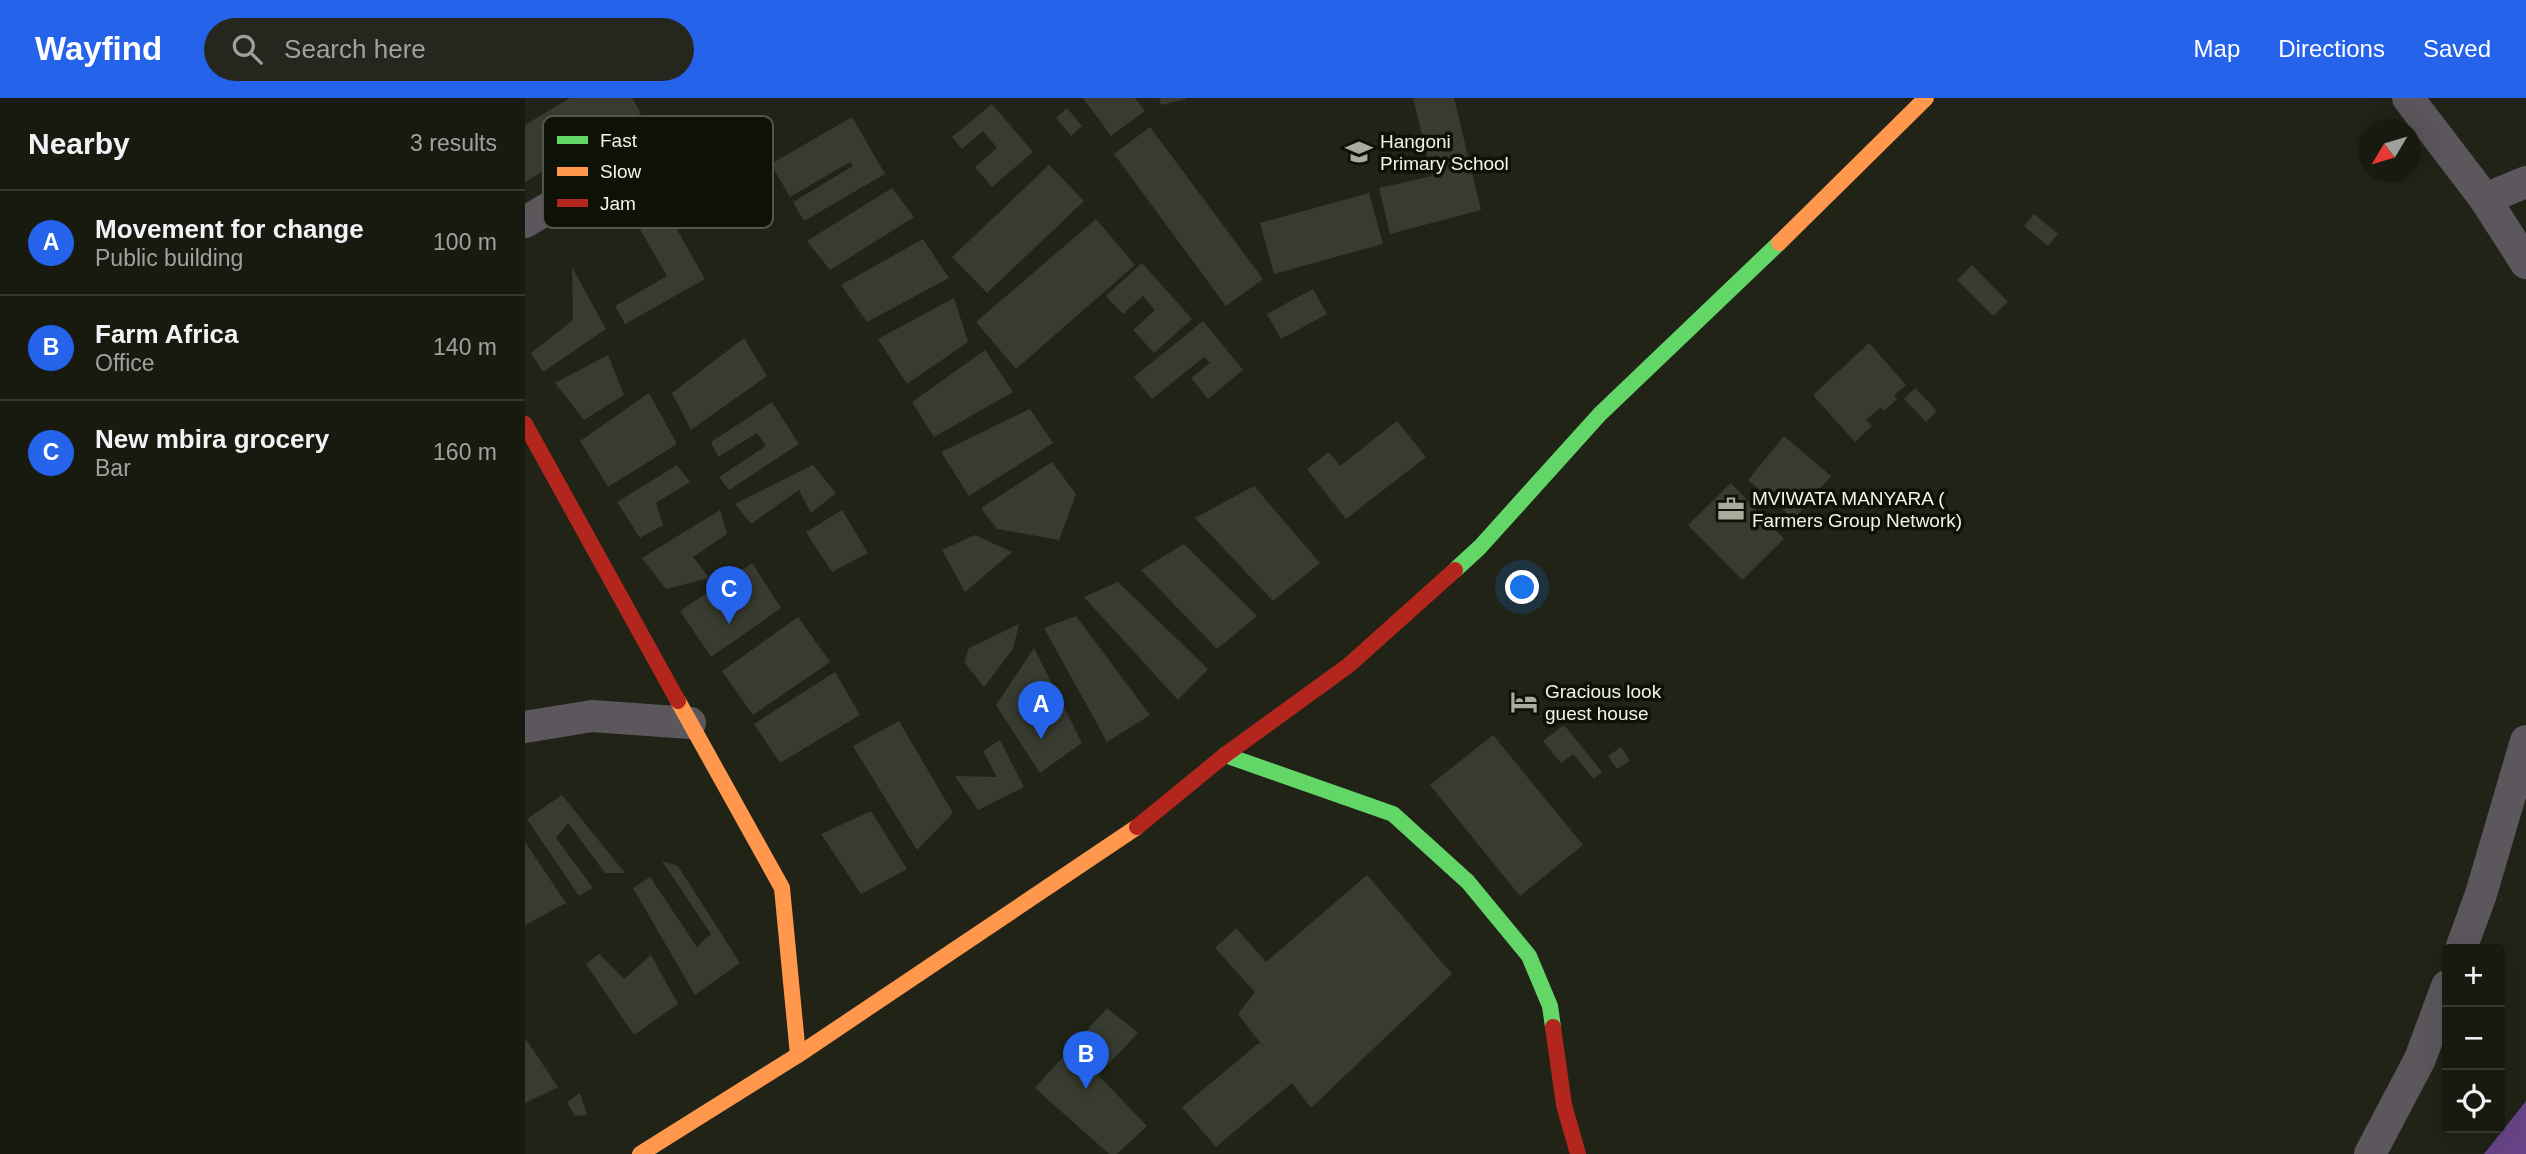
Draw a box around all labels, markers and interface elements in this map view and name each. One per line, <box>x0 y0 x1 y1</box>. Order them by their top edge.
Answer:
search box <box>204 18 694 81</box>
text: Wayfind <box>35 30 162 67</box>
icon: search <box>228 30 266 68</box>
text: Search here <box>284 34 426 64</box>
text: Map <box>2194 35 2240 62</box>
text: Directions <box>2278 35 2385 62</box>
text: Saved <box>2423 35 2491 62</box>
legend <box>543 116 773 228</box>
north arrow <box>2358 119 2421 182</box>
text: Nearby <box>28 127 130 160</box>
text: 3 results <box>410 130 497 156</box>
text: Fast <box>600 130 638 151</box>
place label: Hangoni Primary School <box>1380 131 1509 174</box>
school or university icon: Hangoni Primary School <box>1344 137 1374 167</box>
text: Slow <box>600 161 641 182</box>
text: Jam <box>600 193 636 214</box>
text: Movement for change <box>95 214 364 244</box>
text: A <box>43 229 59 255</box>
text: 100 m <box>433 229 497 255</box>
text: Public building <box>95 245 243 271</box>
text: Farm Africa <box>95 319 239 349</box>
text: B <box>43 334 59 360</box>
text: 140 m <box>433 334 497 360</box>
text: Office <box>95 350 155 376</box>
text: New mbira grocery <box>95 424 329 454</box>
text: C <box>43 439 59 465</box>
text: 160 m <box>433 439 497 465</box>
text: Bar <box>95 455 131 481</box>
place label: MVIWATA MANYARA ( Farmers Group Network) <box>1752 488 1962 531</box>
office icon: MVIWATA MANYARA ( Farmers Group Network) <box>1716 494 1746 524</box>
pin: C <box>706 566 752 624</box>
your location <box>1505 570 1539 604</box>
pin: A <box>1018 681 1064 739</box>
place label: Gracious look guest house <box>1545 681 1662 724</box>
hotel icon: Gracious look guest house <box>1509 687 1539 717</box>
map controls <box>2442 944 2505 1133</box>
button: + <box>2442 944 2505 1007</box>
button: − <box>2442 1007 2505 1070</box>
pin: B <box>1063 1031 1109 1089</box>
button: locate <box>2442 1070 2505 1133</box>

